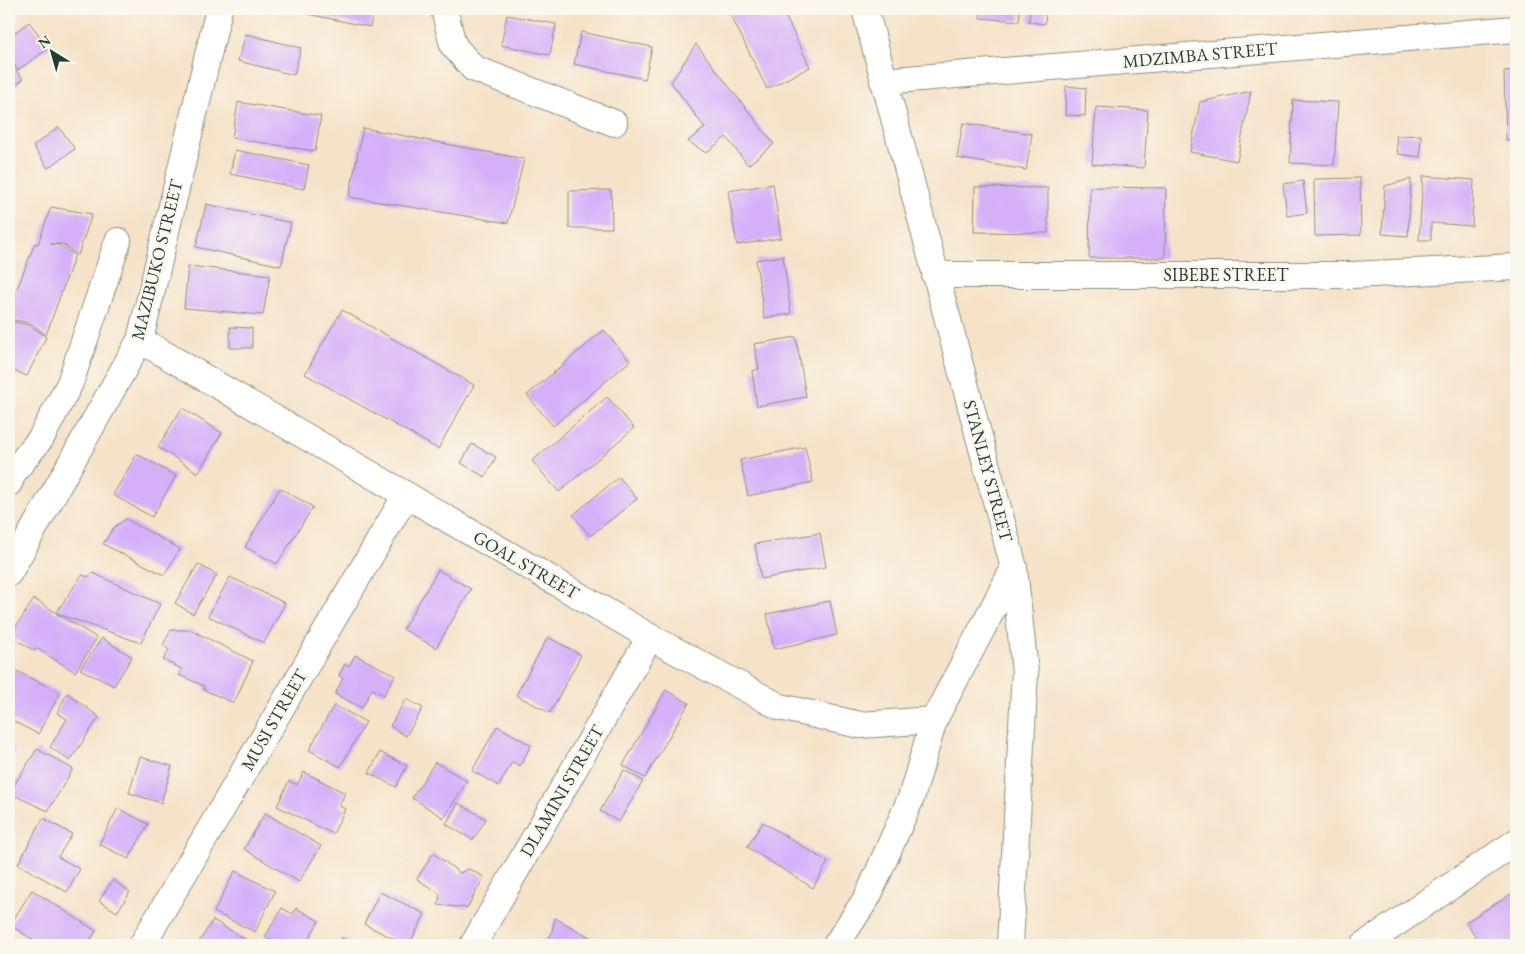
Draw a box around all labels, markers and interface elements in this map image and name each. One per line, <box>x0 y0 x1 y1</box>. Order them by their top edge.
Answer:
north arrow <box>28 28 78 78</box>
text: N <box>34 31 55 52</box>
street label: MDZIMBA STREET <box>1122 36 1279 73</box>
street label: MAZIBUKO STREET <box>125 176 188 343</box>
street label: SIBEBE STREET <box>1163 263 1290 286</box>
street label: STANLEY STREET <box>958 397 1019 545</box>
street label: GOAL STREET <box>469 525 584 605</box>
street label: MUSI STREET <box>235 664 312 775</box>
street label: DLAMINI STREET <box>514 720 609 861</box>

